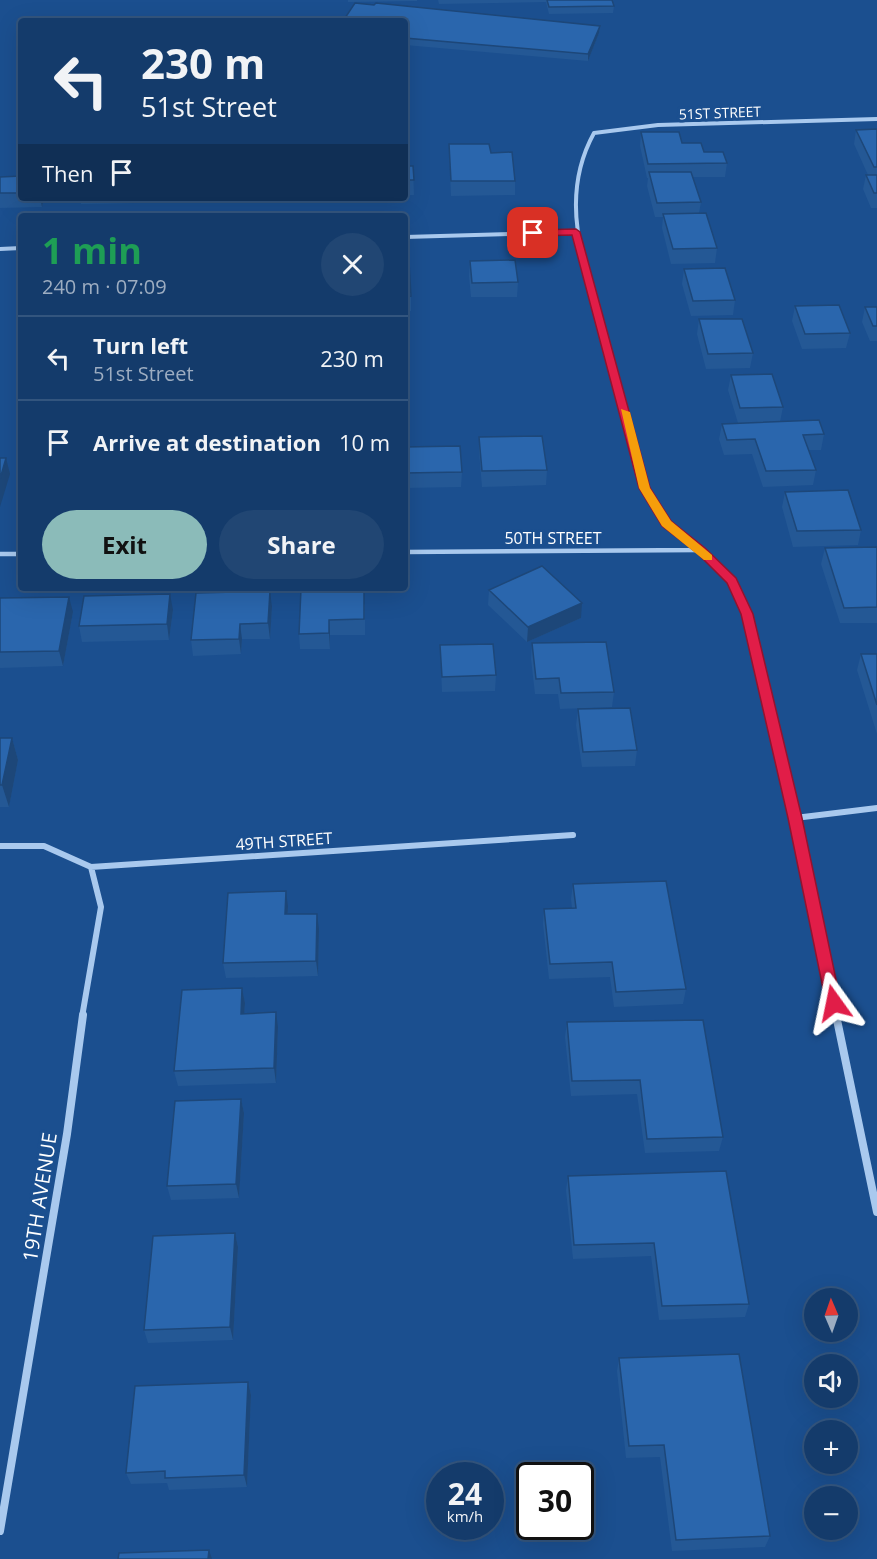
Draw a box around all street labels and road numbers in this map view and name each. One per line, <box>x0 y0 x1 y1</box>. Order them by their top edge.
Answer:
street label: 51ST STREET <box>679 102 762 123</box>
street label: 50TH STREET <box>504 527 602 549</box>
street label: 49TH STREET <box>235 827 333 855</box>
street label: 19TH AVENUE <box>16 1130 63 1263</box>

